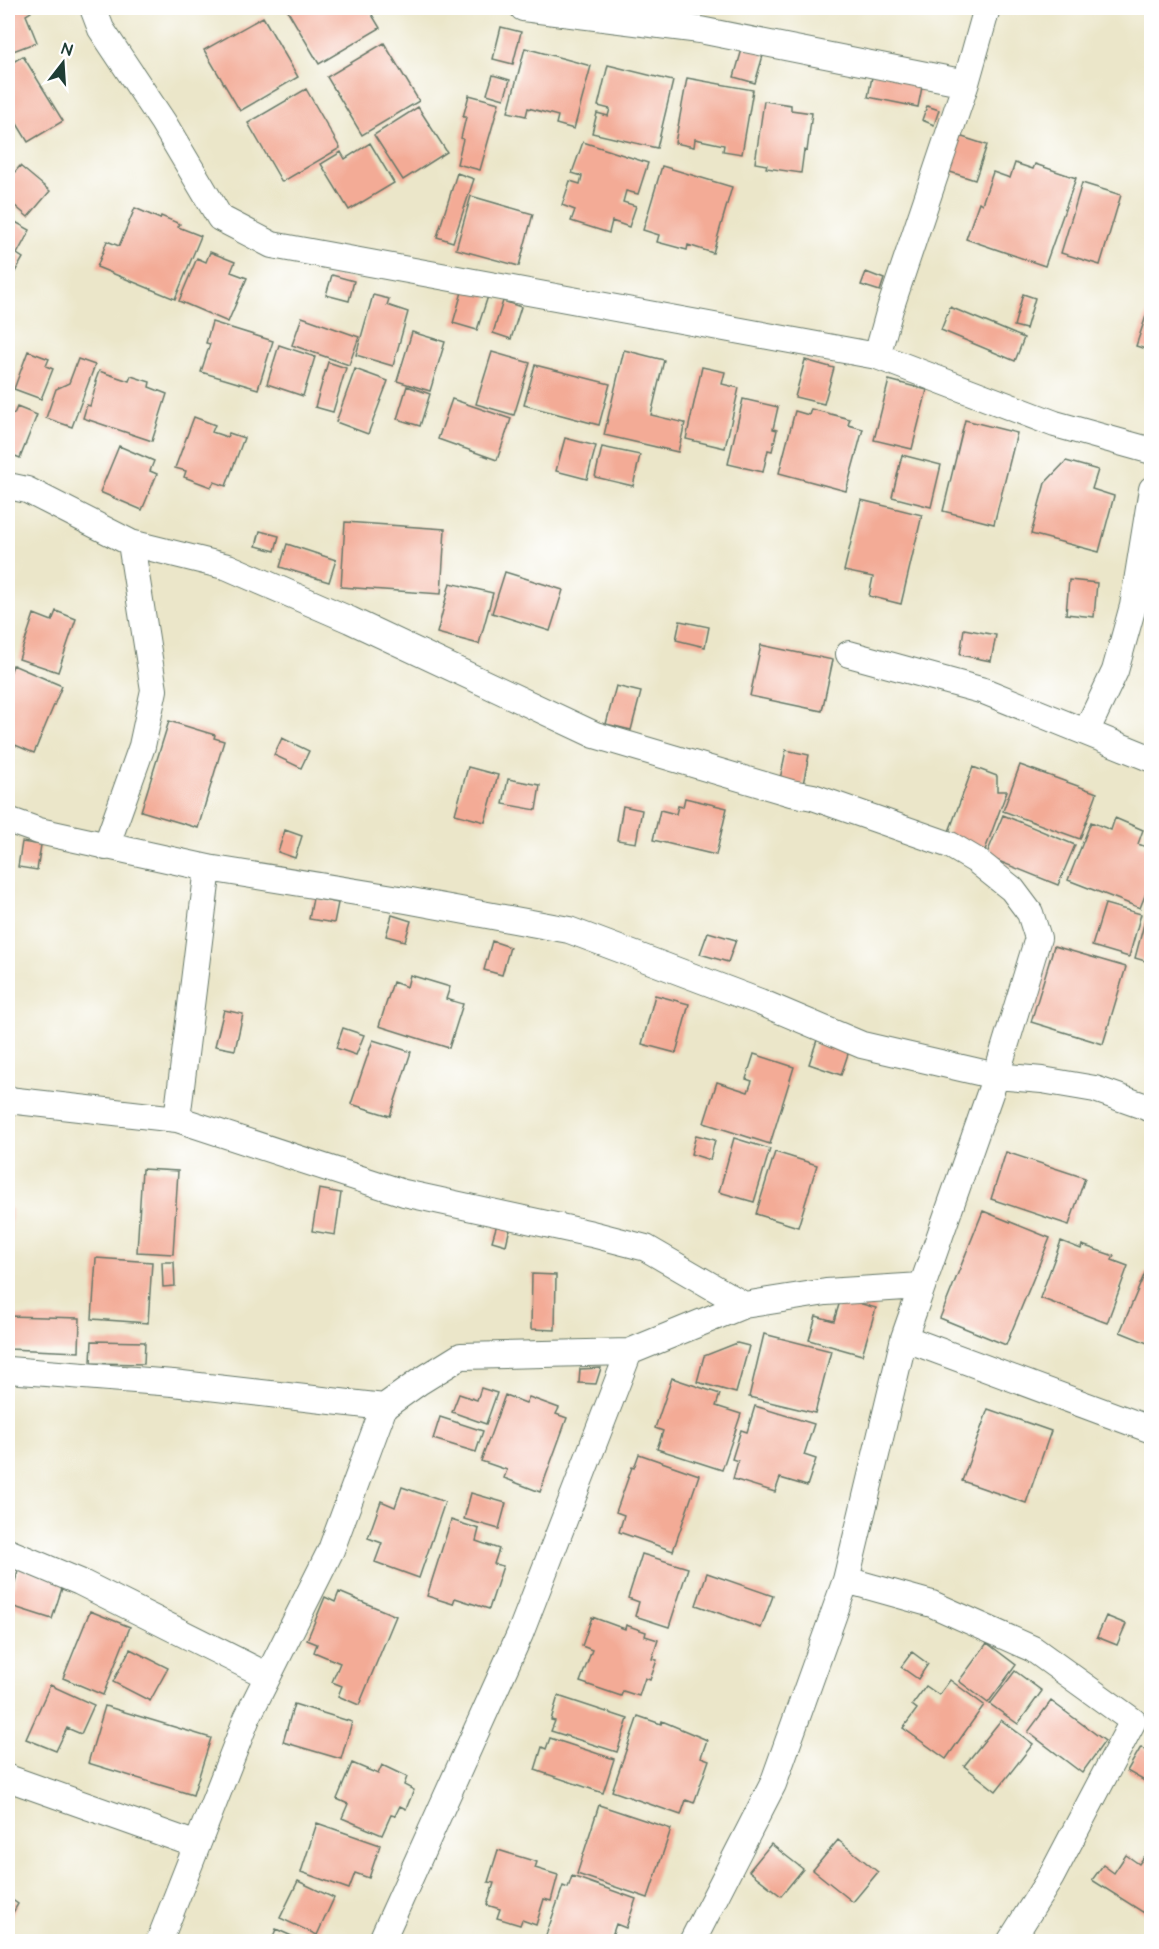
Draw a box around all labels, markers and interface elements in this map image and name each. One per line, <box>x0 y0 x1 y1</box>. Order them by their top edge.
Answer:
north arrow <box>33 33 93 93</box>
text: N <box>59 38 75 62</box>

